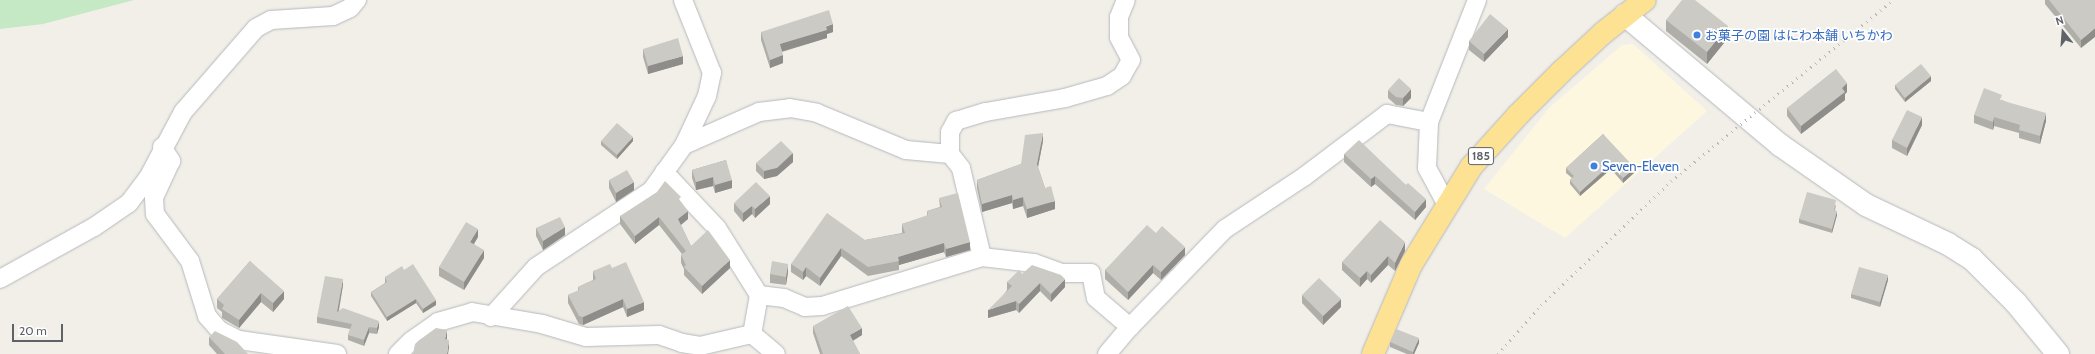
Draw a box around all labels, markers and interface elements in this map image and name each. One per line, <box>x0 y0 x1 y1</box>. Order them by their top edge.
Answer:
north arrow <box>2043 12 2083 52</box>
text: N <box>2054 13 2065 28</box>
place label: お菓子の園 はにわ本舗 いちかわ <box>1705 27 1893 43</box>
marker: お菓子の園 はにわ本舗 いちかわ <box>1692 30 1702 40</box>
road number: 185 <box>1467 146 1495 166</box>
place label: Seven-Eleven <box>1602 158 1679 174</box>
marker: Seven-Eleven <box>1589 161 1599 171</box>
scale bar <box>14 316 65 342</box>
text: 20 m <box>19 323 47 338</box>

